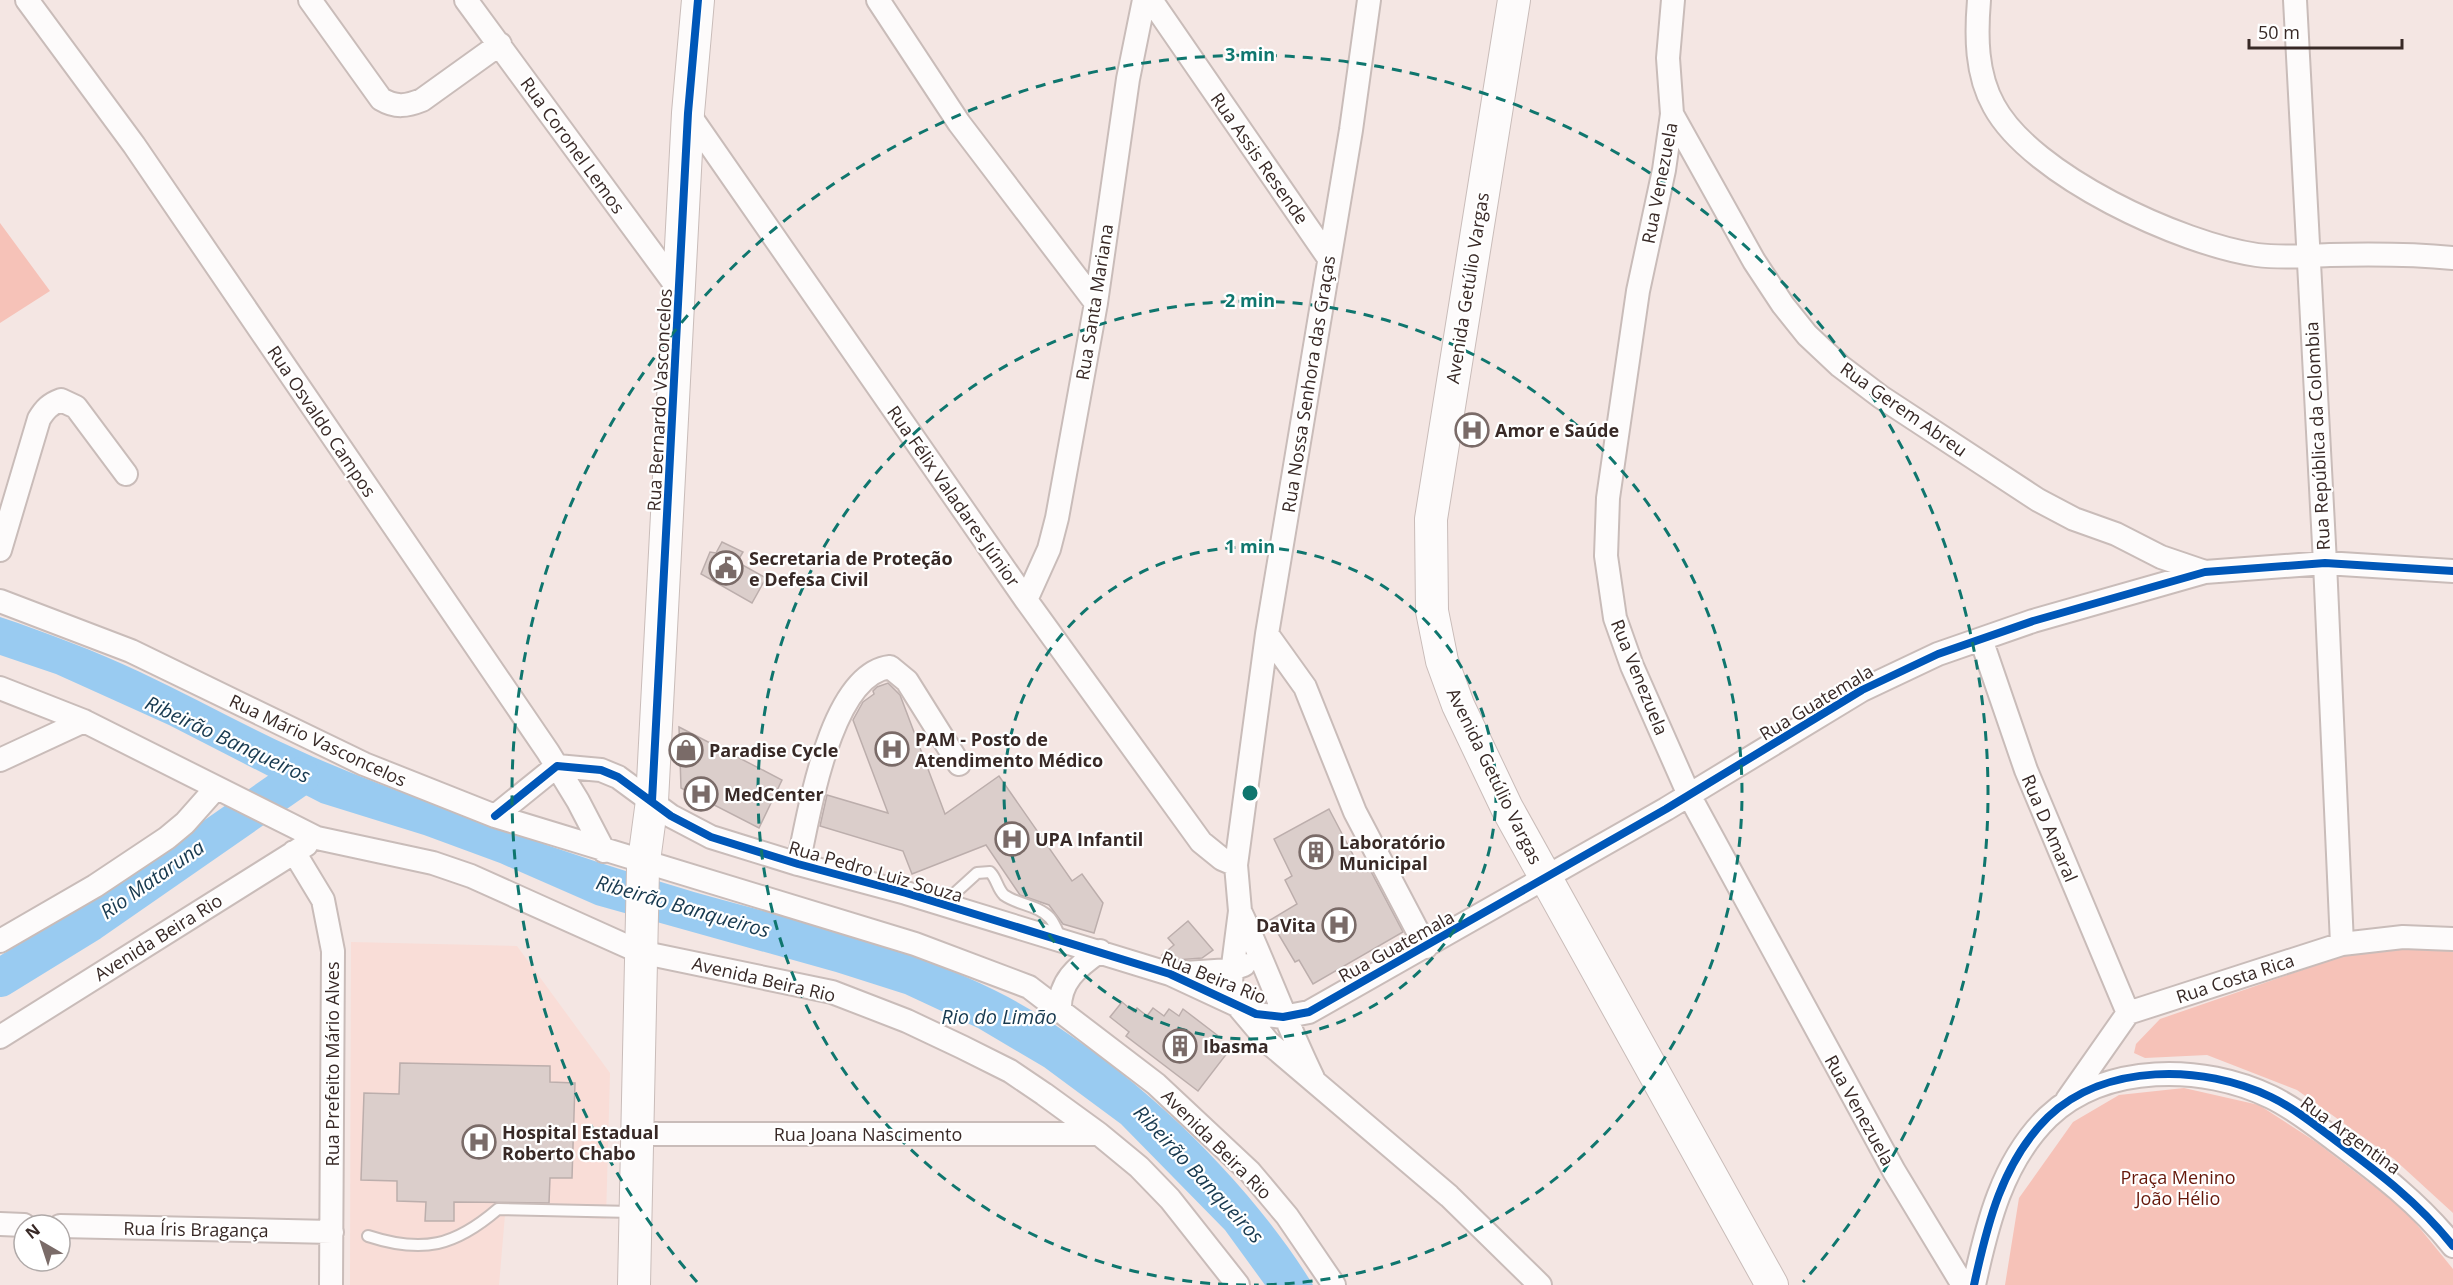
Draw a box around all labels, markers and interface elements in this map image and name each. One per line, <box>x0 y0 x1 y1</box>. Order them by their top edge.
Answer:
scale bar <box>2249 12 2402 50</box>
text: 50 m <box>2258 20 2300 44</box>
text: 3 min <box>1225 42 1275 66</box>
street label: Rua Coronel Lemos <box>515 72 631 218</box>
street label: Rua Assis Resende <box>1206 88 1314 228</box>
street label: Rua Venezuela <box>1635 120 1683 246</box>
street label: Avenida Getúlio Vargas <box>1440 191 1494 385</box>
street label: Rua Santa Mariana <box>1070 222 1118 382</box>
street label: Rua Nossa Senhora das Graças <box>1276 254 1340 514</box>
street label: Rua Bernardo Vasconcelos <box>641 288 677 512</box>
text: 2 min <box>1225 288 1275 312</box>
street label: Rua República da Colombia <box>2299 321 2335 551</box>
street label: Rua Osvaldo Campos <box>262 341 382 501</box>
street label: Rua Gerem Abreu <box>1836 356 1972 462</box>
street label: Rua Félix Valadares Júnior <box>882 401 1026 592</box>
hospital icon: Amor e Saúde <box>1454 412 1490 448</box>
place label: Amor e Saúde <box>1495 418 1619 442</box>
text: 1 min <box>1225 534 1275 558</box>
place label: Secretaria de Proteção e Defesa Civil <box>749 546 953 591</box>
public building icon: Secretaria de Proteção e Defesa Civil <box>708 550 744 586</box>
street label: Rua Venezuela <box>1606 616 1674 738</box>
street label: Rua Guatemala <box>1755 659 1877 745</box>
street label: Avenida Getúlio Vargas <box>1442 684 1548 868</box>
street label: Rua Mário Vasconcelos <box>226 688 410 792</box>
water label: Ribeirão Banqueiros <box>141 689 315 789</box>
place label: PAM - Posto de Atendimento Médico <box>915 727 1103 772</box>
hospital icon: PAM - Posto de Atendimento Médico <box>874 731 910 767</box>
shop icon: Paradise Cycle <box>668 732 704 768</box>
place label: Paradise Cycle <box>709 738 838 762</box>
street label: Rua D Amaral <box>2017 771 2083 885</box>
hospital icon: MedCenter <box>683 776 719 812</box>
place label: MedCenter <box>724 782 824 806</box>
centre of rings <box>1240 783 1260 803</box>
hospital icon: UPA Infantil <box>994 821 1030 857</box>
place label: UPA Infantil <box>1035 827 1143 851</box>
place label: Laboratório Municipal <box>1339 830 1445 875</box>
water label: Rio Mataruna <box>95 833 209 925</box>
building icon: Laboratório Municipal <box>1298 834 1334 870</box>
street label: Rua Pedro Luiz Souza <box>786 835 966 907</box>
water label: Ribeirão Banqueiros <box>593 868 773 944</box>
street label: Avenida Beira Rio <box>89 888 227 986</box>
street label: Rua Guatemala <box>1334 904 1458 988</box>
hospital icon: DaVita <box>1321 907 1357 943</box>
place label: DaVita <box>1256 913 1316 937</box>
street label: Rua Beira Rio <box>1158 945 1270 1009</box>
street label: Rua Costa Rica <box>2173 948 2297 1008</box>
street label: Avenida Beira Rio <box>690 951 838 1007</box>
street label: Rua Prefeito Mário Alves <box>320 962 344 1166</box>
water label: Rio do Limão <box>941 1003 1057 1030</box>
building icon: Ibasma <box>1162 1028 1198 1064</box>
place label: Ibasma <box>1203 1034 1269 1058</box>
street label: Rua Venezuela <box>1820 1050 1900 1170</box>
street label: Avenida Beira Rio <box>1157 1084 1277 1204</box>
street label: Rua Argentina <box>2296 1090 2406 1180</box>
water label: Ribeirão Banqueiros <box>1128 1099 1270 1249</box>
place label: Hospital Estadual Roberto Chabo <box>502 1120 659 1165</box>
street label: Rua Joana Nascimento <box>774 1122 962 1146</box>
hospital icon: Hospital Estadual Roberto Chabo <box>461 1124 497 1160</box>
park label: Praça Menino João Hélio <box>2120 1165 2236 1210</box>
north arrow <box>12 1213 72 1273</box>
street label: Rua Íris Bragança <box>123 1216 269 1242</box>
text: N <box>21 1219 45 1244</box>

